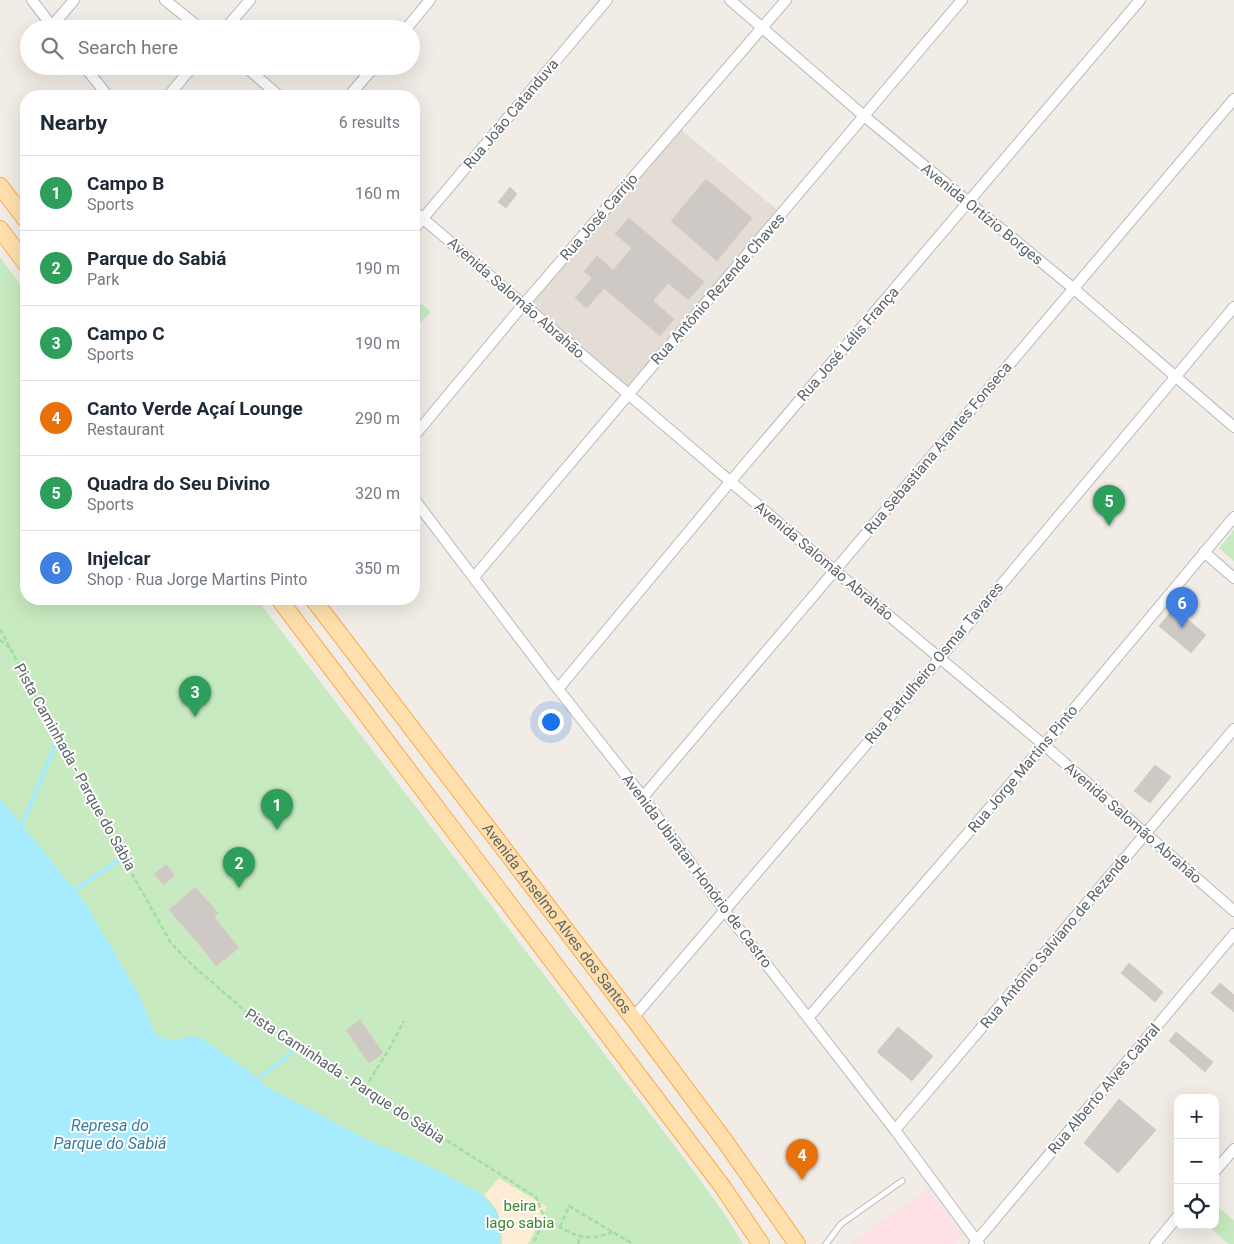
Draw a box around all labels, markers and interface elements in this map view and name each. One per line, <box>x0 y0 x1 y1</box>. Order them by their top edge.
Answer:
search box <box>20 20 420 75</box>
icon: search <box>38 34 66 62</box>
text: Search here <box>78 36 178 59</box>
street label: Rua João Catanduva <box>460 55 562 173</box>
text: Nearby <box>40 111 107 135</box>
text: 6 results <box>339 113 400 132</box>
street label: Avenida Ortízio Borges <box>917 159 1047 269</box>
street label: Rua José Carrijo <box>556 170 642 264</box>
text: Campo B <box>87 172 164 195</box>
text: 1 <box>51 184 61 203</box>
text: 160 m <box>355 184 400 203</box>
text: Sports <box>87 195 134 214</box>
street label: Rua Antônio Rezende Chaves <box>647 210 789 368</box>
street label: Avenida Salomão Abrahão <box>444 234 588 362</box>
text: Parque do Sabiá <box>87 247 226 270</box>
text: 2 <box>51 259 61 278</box>
text: 190 m <box>355 259 400 278</box>
text: Park <box>87 270 119 289</box>
street label: Rua José Lélis França <box>793 283 903 405</box>
text: Campo C <box>87 322 165 345</box>
text: 3 <box>51 334 61 353</box>
text: 190 m <box>355 334 400 353</box>
text: Sports <box>87 345 134 364</box>
street label: Rua Sebastiana Arantes Fonseca <box>861 358 1015 538</box>
text: Canto Verde Açaí Lounge <box>87 397 303 420</box>
text: 4 <box>51 409 61 428</box>
text: 290 m <box>355 409 400 428</box>
text: Restaurant <box>87 420 164 439</box>
text: Quadra do Seu Divino <box>87 472 270 495</box>
text: 5 <box>51 484 61 503</box>
text: 320 m <box>355 484 400 503</box>
pin: 5 <box>1093 485 1125 526</box>
text: Sports <box>87 495 134 514</box>
street label: Avenida Salomão Abrahão <box>751 498 897 624</box>
text: Injelcar <box>87 547 150 570</box>
text: 6 <box>51 559 61 578</box>
text: 350 m <box>355 559 400 578</box>
text: Shop · Rua Jorge Martins Pinto <box>87 570 307 589</box>
street label: Rua Patrulheiro Osmar Tavares <box>861 578 1007 748</box>
pin: 6 <box>1166 587 1198 628</box>
street label: Pista Caminhada - Parque do Sábia <box>10 660 140 874</box>
pin: 3 <box>179 676 211 717</box>
street label: Rua Jorge Martins Pinto <box>964 702 1082 836</box>
your location <box>538 709 564 735</box>
street label: Avenida Salomão Abrahão <box>1061 759 1205 887</box>
street label: Avenida Ubiratan Honório de Castro <box>618 771 776 971</box>
pin: 1 <box>261 789 293 830</box>
street label: Avenida Anselmo Alves dos Santos <box>479 820 635 1017</box>
pin: 2 <box>223 847 255 888</box>
street label: Rua Antônio Salviano de Rezende <box>977 850 1133 1032</box>
street label: Pista Caminhada - Parque do Sábia <box>242 1005 448 1147</box>
street label: Rua Alberto Alves Cabral <box>1044 1020 1164 1158</box>
map controls <box>1174 1094 1219 1229</box>
button: + <box>1174 1094 1219 1139</box>
water label: Represa do Parque do Sabiá <box>54 1116 167 1153</box>
pin: 4 <box>786 1139 818 1180</box>
button: − <box>1174 1139 1219 1184</box>
button: locate <box>1174 1184 1219 1229</box>
park label: beira lago sabia <box>486 1197 554 1232</box>

